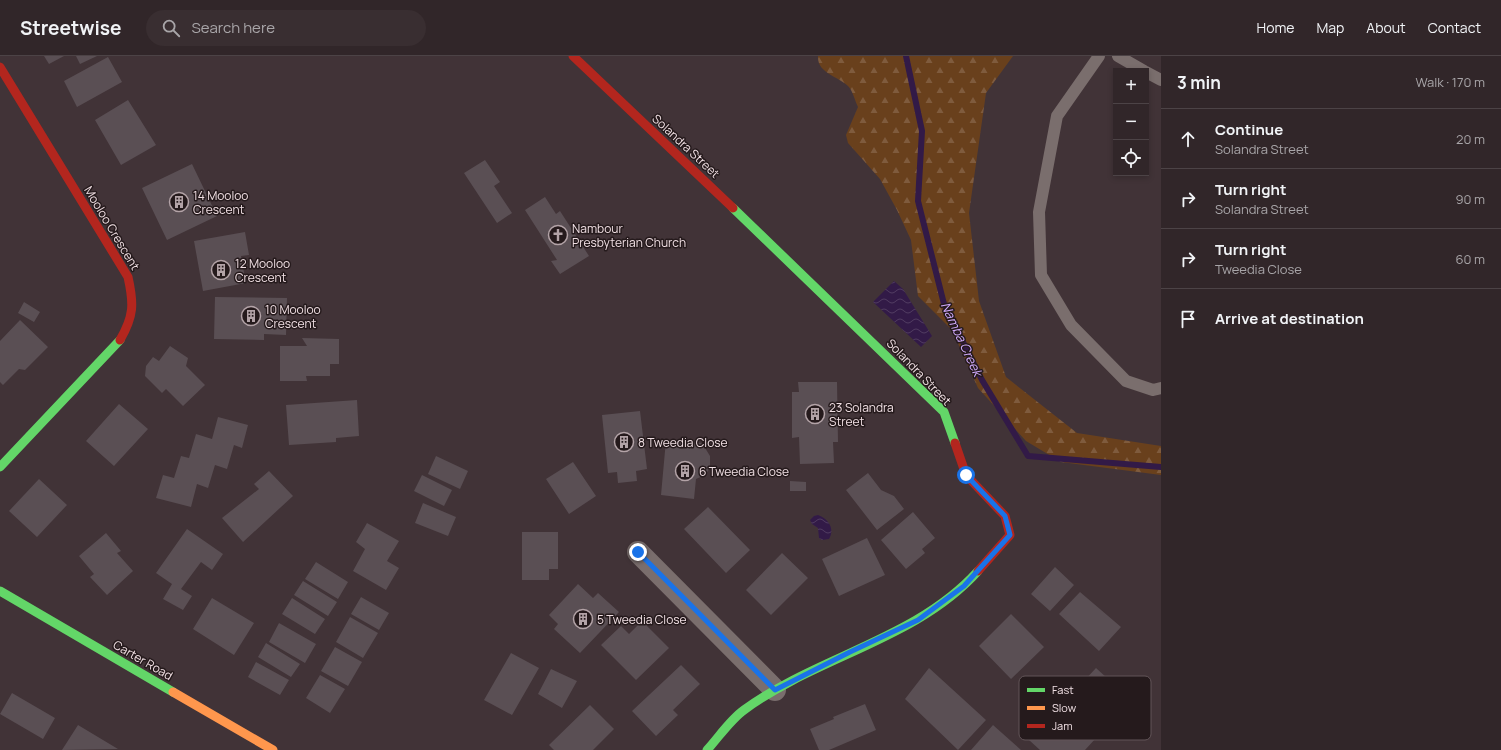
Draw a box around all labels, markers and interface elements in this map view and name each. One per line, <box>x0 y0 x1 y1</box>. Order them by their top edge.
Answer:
search box <box>146 10 426 46</box>
text: Streetwise <box>20 15 122 41</box>
icon: search <box>160 17 182 39</box>
text: Search here <box>192 17 275 38</box>
text: Home <box>1257 18 1294 37</box>
text: Map <box>1316 18 1344 37</box>
text: About <box>1366 18 1406 37</box>
text: Contact <box>1428 18 1481 37</box>
map controls <box>1113 68 1149 176</box>
button: + <box>1113 68 1149 104</box>
text: 3 min <box>1177 71 1221 94</box>
text: Walk · 170 m <box>1415 73 1485 91</box>
button: − <box>1113 104 1149 140</box>
street label: Solandra Street <box>649 110 724 182</box>
text: Continue <box>1215 119 1283 140</box>
icon: ahead <box>1177 128 1199 150</box>
text: 20 m <box>1456 130 1485 148</box>
button: locate <box>1113 140 1149 176</box>
text: Solandra Street <box>1215 140 1309 158</box>
text: Turn right <box>1215 179 1286 200</box>
street label: Mooloo Crescent <box>80 183 144 273</box>
place label: 14 Mooloo Crescent <box>193 187 248 218</box>
icon: right <box>1177 188 1199 210</box>
text: 90 m <box>1455 190 1485 208</box>
building icon: 14 Mooloo Crescent <box>168 191 190 213</box>
text: Solandra Street <box>1215 200 1309 218</box>
place label: Nambour Presbyterian Church <box>572 220 686 251</box>
church icon: Nambour Presbyterian Church <box>547 224 569 246</box>
text: Turn right <box>1215 239 1286 260</box>
icon: right <box>1177 248 1199 270</box>
text: 60 m <box>1455 250 1485 268</box>
place label: 12 Mooloo Crescent <box>235 255 290 286</box>
building icon: 12 Mooloo Crescent <box>210 259 232 281</box>
text: Tweedia Close <box>1215 260 1302 278</box>
water label: Namba Creek <box>937 299 988 381</box>
place label: 10 Mooloo Crescent <box>265 301 321 332</box>
building icon: 10 Mooloo Crescent <box>240 305 262 327</box>
icon: arrive <box>1177 308 1199 330</box>
text: Arrive at destination <box>1215 308 1364 329</box>
street label: Solandra Street <box>883 335 955 409</box>
place label: 23 Solandra Street <box>829 399 894 430</box>
building icon: 23 Solandra Street <box>804 403 826 425</box>
building icon: 8 Tweedia Close <box>613 431 635 453</box>
place label: 8 Tweedia Close <box>638 434 728 451</box>
building icon: 6 Tweedia Close <box>674 460 696 482</box>
place label: 6 Tweedia Close <box>699 463 789 480</box>
route start <box>957 466 975 484</box>
route end <box>629 543 647 561</box>
building icon: 5 Tweedia Close <box>572 608 594 630</box>
place label: 5 Tweedia Close <box>597 611 687 628</box>
street label: Carter Road <box>110 636 176 684</box>
legend <box>1019 676 1151 740</box>
text: Fast <box>1052 682 1074 697</box>
text: Slow <box>1052 700 1077 715</box>
text: Jam <box>1052 718 1073 733</box>

